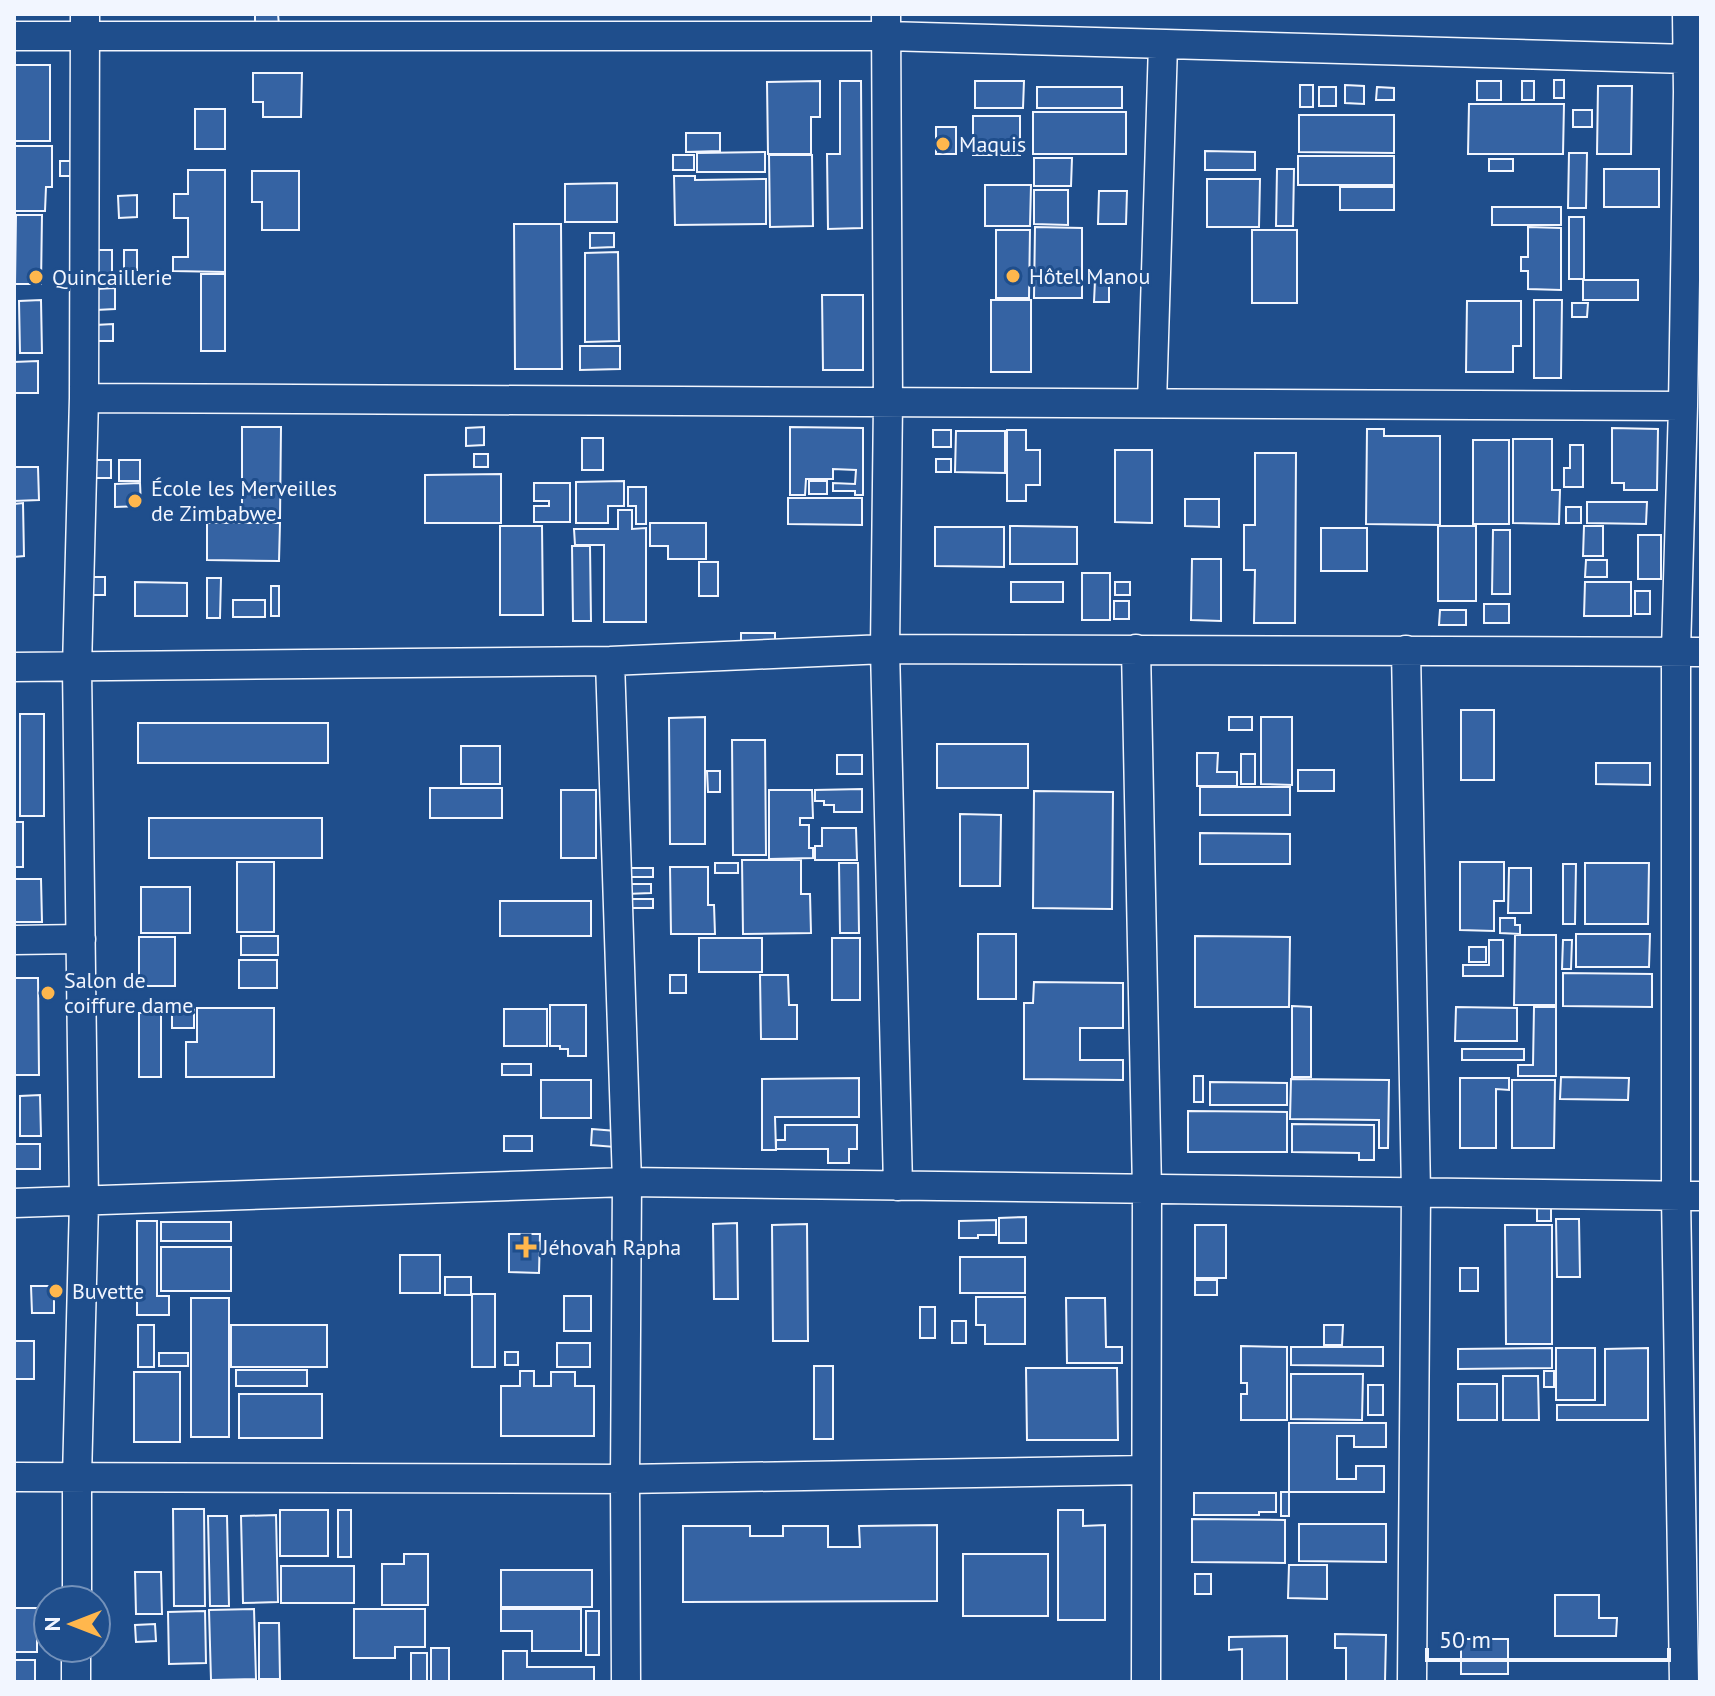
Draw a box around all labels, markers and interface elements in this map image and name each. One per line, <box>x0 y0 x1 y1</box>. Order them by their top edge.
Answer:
place label: Maquis <box>959 130 1026 158</box>
marker: Maquis <box>934 135 952 153</box>
place label: Hôtel Manou <box>1029 262 1150 290</box>
place label: Quincaillerie <box>52 263 172 291</box>
marker: Hôtel Manou <box>1004 267 1022 285</box>
marker: Quincaillerie <box>27 268 45 286</box>
place label: École les Merveilles de Zimbabwe <box>151 474 337 527</box>
marker: École les Merveilles de Zimbabwe <box>126 492 144 510</box>
place label: Salon de coiffure dame <box>64 966 193 1019</box>
marker: Salon de coiffure dame <box>39 984 57 1002</box>
place label: Jéhovah Rapha <box>541 1233 681 1261</box>
marker: Jéhovah Rapha <box>517 1238 535 1256</box>
place label: Buvette <box>72 1277 144 1305</box>
marker: Buvette <box>47 1282 65 1300</box>
north arrow <box>32 1584 112 1664</box>
scale bar <box>1427 1612 1669 1662</box>
text: N <box>38 1617 66 1631</box>
text: 50 m <box>1439 1624 1491 1655</box>

